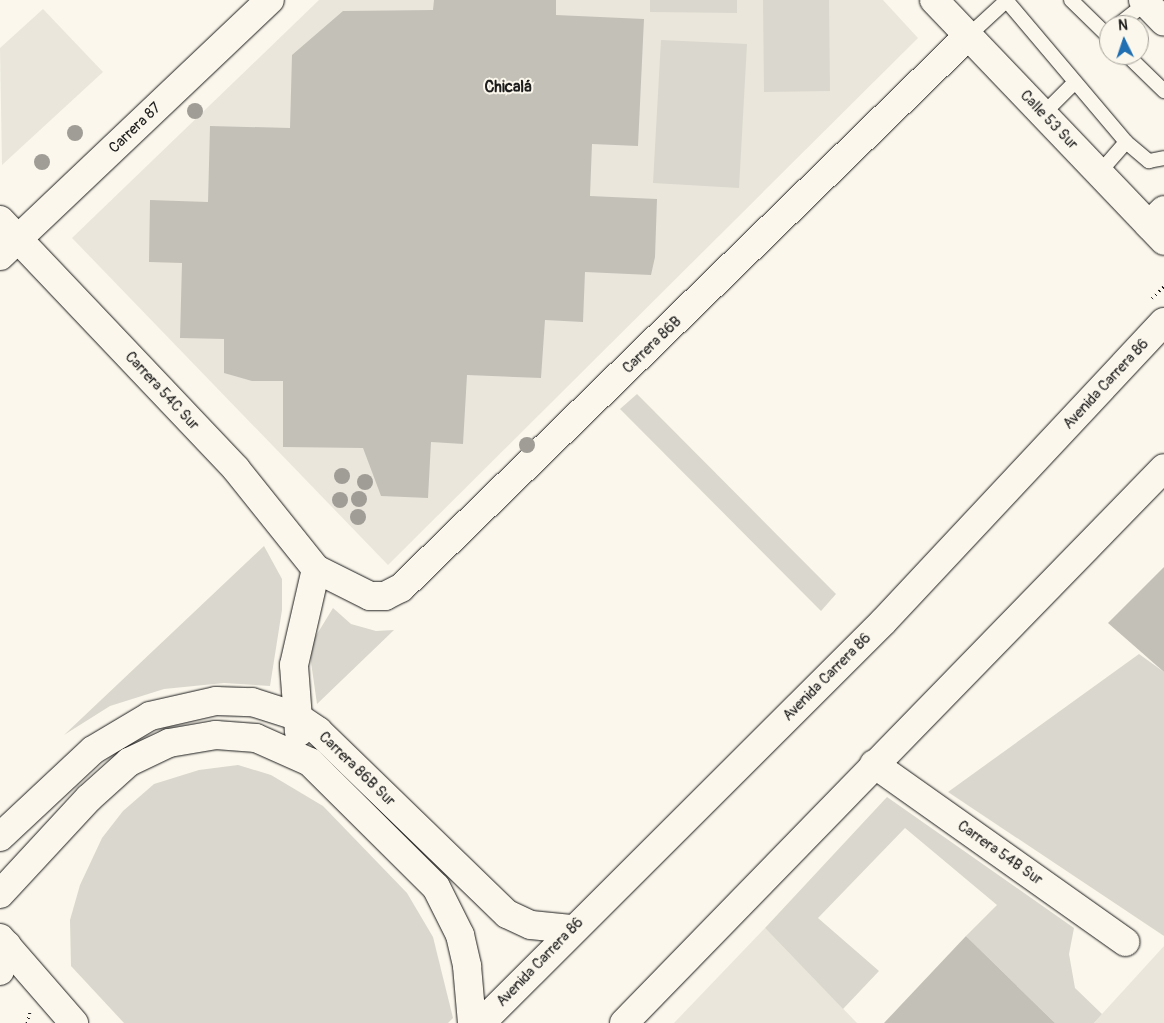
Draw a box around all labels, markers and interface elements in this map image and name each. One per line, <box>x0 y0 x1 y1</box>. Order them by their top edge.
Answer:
north arrow <box>1099 15 1149 65</box>
text: N <box>1118 17 1128 34</box>
district label: Chicalá <box>484 77 532 97</box>
street label: Calle 53 Sur <box>1016 87 1082 153</box>
street label: Carrera 87 <box>105 99 165 157</box>
street label: Carrera 86B <box>619 313 685 377</box>
street label: Avenida Carrera 86 <box>1059 335 1153 433</box>
street label: Carrera 54C Sur <box>121 348 203 434</box>
street label: Avenida Carrera 86 <box>779 629 875 725</box>
street label: Carrera 86B Sur <box>315 728 399 810</box>
street label: Carrera 54B Sur <box>954 817 1046 889</box>
street label: Avenida Carrera 86 <box>493 914 587 1010</box>

